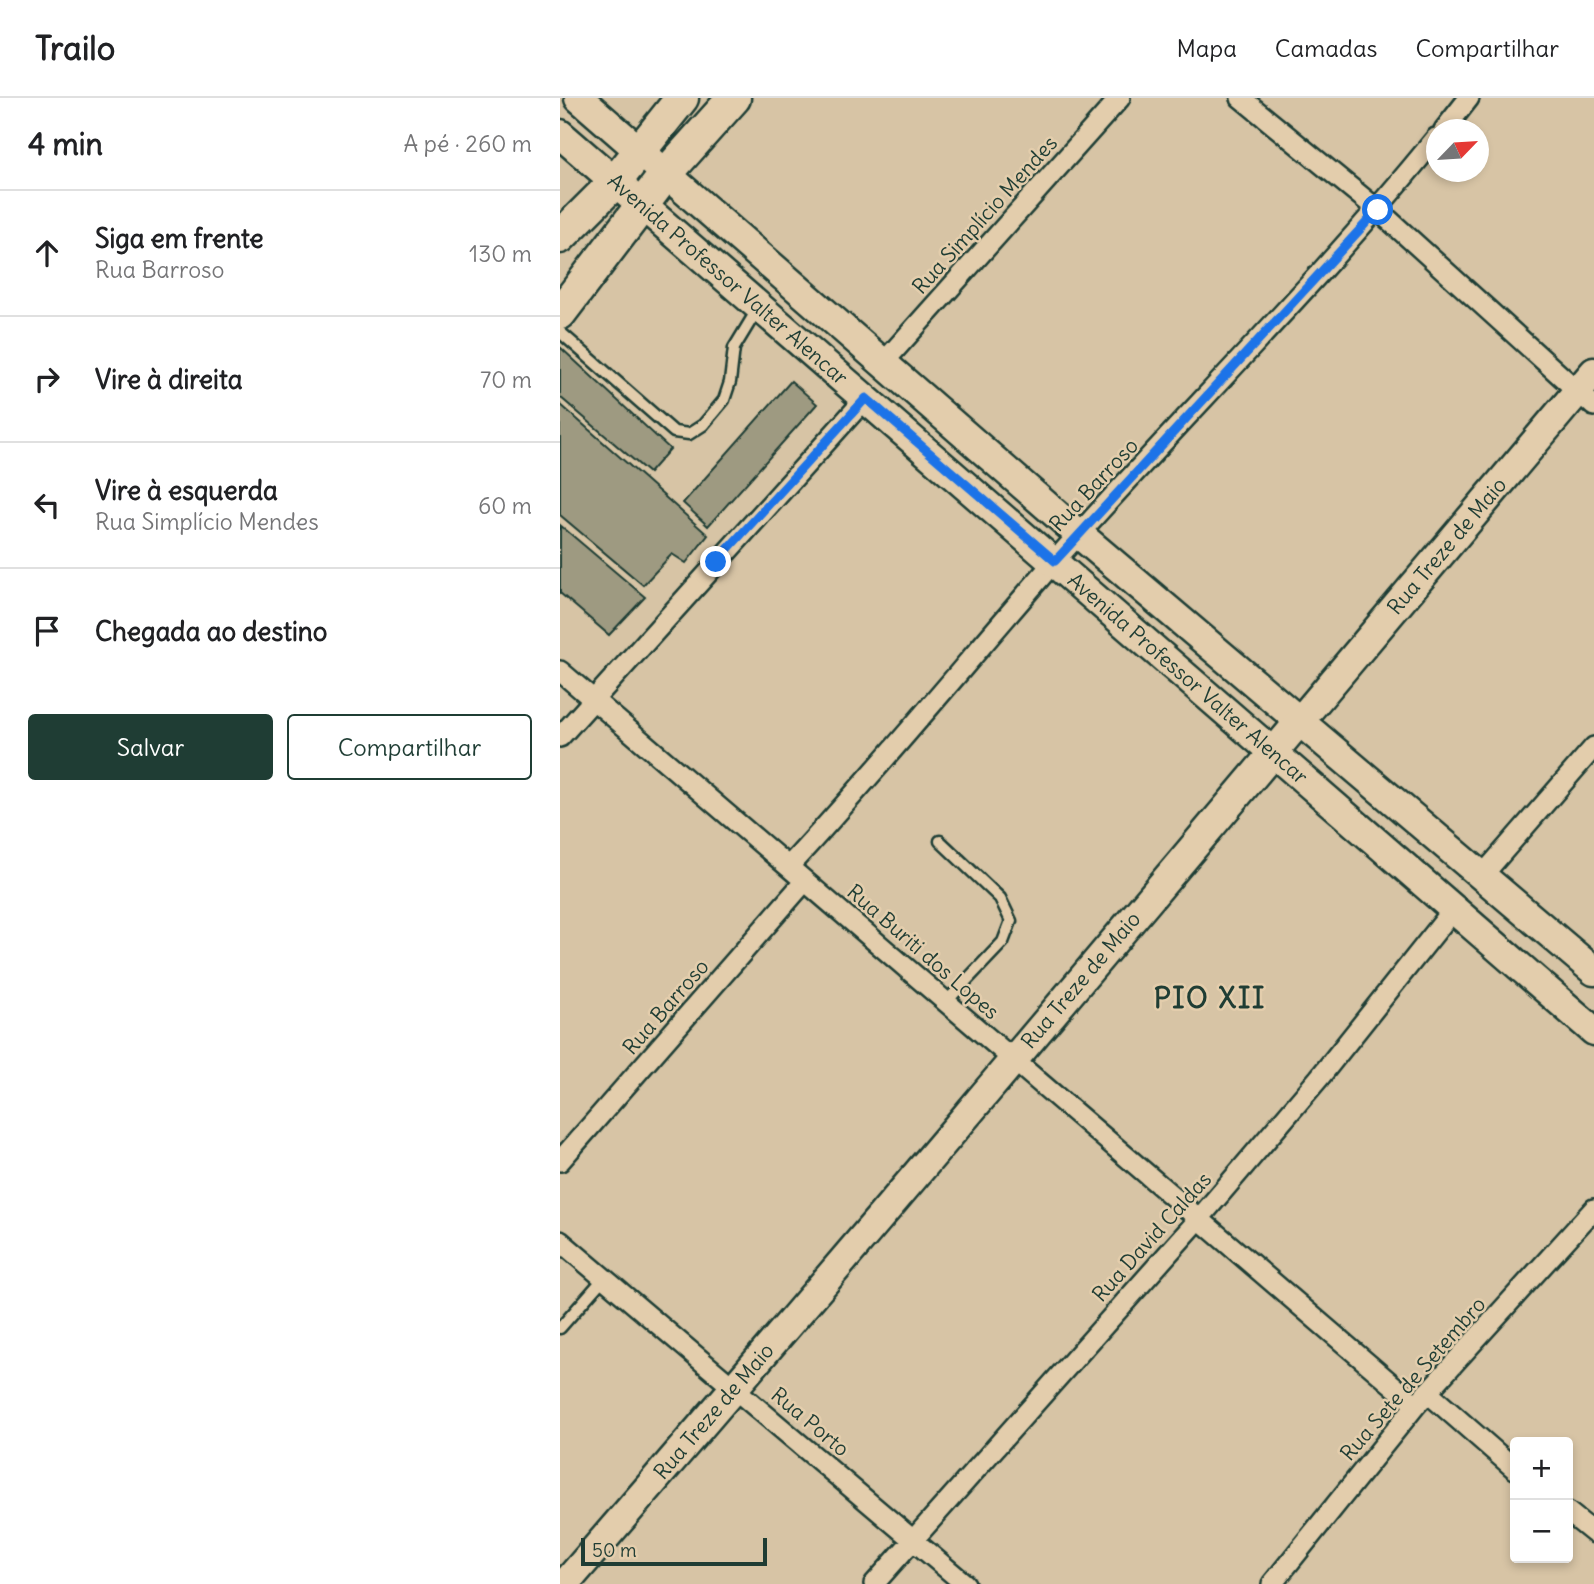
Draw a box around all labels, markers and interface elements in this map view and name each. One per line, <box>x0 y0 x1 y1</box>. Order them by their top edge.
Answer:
text: Trailo <box>35 27 115 69</box>
text: Mapa <box>1176 33 1237 63</box>
text: Camadas <box>1275 33 1378 63</box>
text: Compartilhar <box>1416 33 1559 63</box>
north arrow <box>1426 119 1489 182</box>
text: 4 min <box>28 125 103 163</box>
text: A pé · 260 m <box>404 129 532 158</box>
street label: Rua Simplício Mendes <box>906 130 1063 300</box>
street label: Avenida Professor Valter Alencar <box>602 167 854 391</box>
route start <box>1362 194 1393 225</box>
text: Siga em frente <box>95 222 263 255</box>
icon: ahead <box>28 234 66 272</box>
text: 130 m <box>469 239 532 268</box>
text: Rua Barroso <box>95 255 225 284</box>
icon: right <box>28 360 66 398</box>
text: Vire à direita <box>95 363 243 396</box>
text: 70 m <box>480 365 532 394</box>
street label: Rua Barroso <box>1043 432 1144 537</box>
street label: Rua Treze de Maio <box>1381 472 1512 620</box>
text: Vire à esquerda <box>95 474 278 507</box>
icon: left <box>28 486 66 524</box>
text: 60 m <box>478 491 532 520</box>
text: Rua Simplício Mendes <box>95 507 319 536</box>
route end <box>700 546 731 577</box>
street label: Avenida Professor Valter Alencar <box>1062 567 1314 790</box>
icon: arrive <box>28 612 66 650</box>
text: Chegada ao destino <box>95 615 327 648</box>
button: Salvar <box>28 714 273 780</box>
button: Compartilhar <box>287 714 532 780</box>
street label: Rua Buriti dos Lopes <box>842 878 1005 1025</box>
street label: Rua Treze de Maio <box>1015 906 1146 1054</box>
street label: Rua Barroso <box>617 953 715 1060</box>
district label: PIO XII <box>1154 980 1266 1016</box>
street label: Rua David Caldas <box>1086 1166 1217 1307</box>
street label: Rua Sete de Setembro <box>1334 1291 1491 1466</box>
street label: Rua Treze de Maio <box>647 1337 780 1485</box>
street label: Rua Porto <box>766 1381 855 1462</box>
map controls <box>1510 1437 1573 1563</box>
button: + <box>1510 1437 1573 1500</box>
button: − <box>1510 1500 1573 1563</box>
scale bar <box>581 1535 766 1567</box>
text: 50 m <box>592 1538 637 1562</box>

